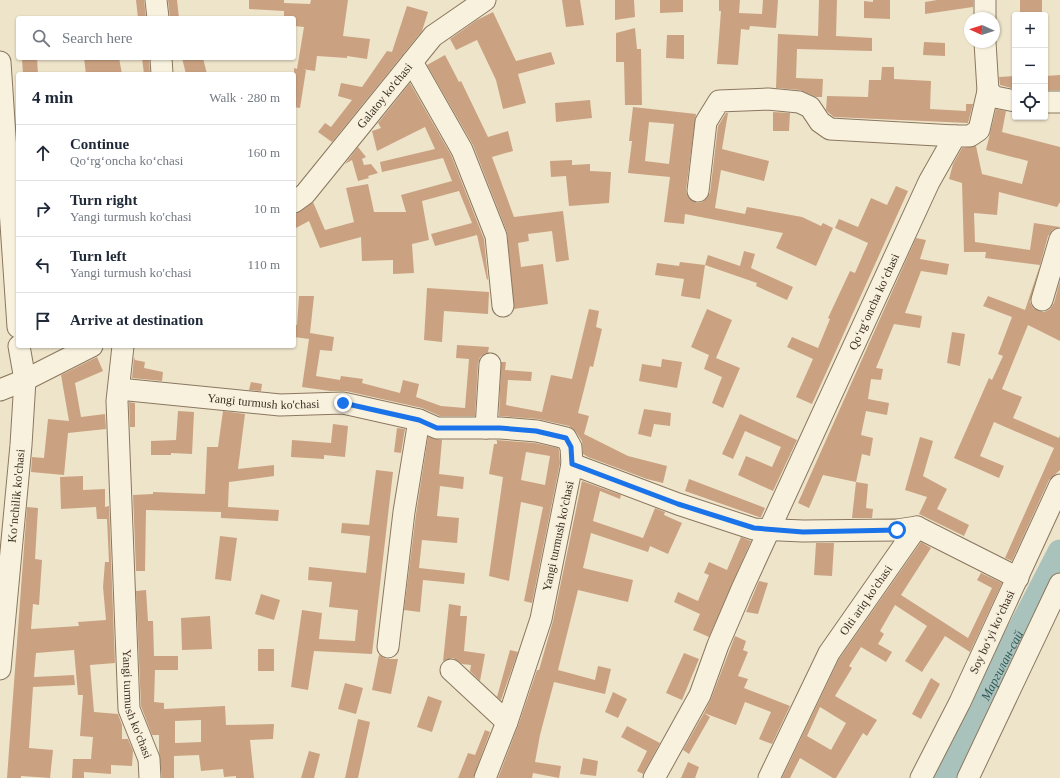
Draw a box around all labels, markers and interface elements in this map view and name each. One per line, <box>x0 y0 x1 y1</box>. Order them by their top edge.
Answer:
north arrow <box>964 12 1000 48</box>
map controls <box>1012 12 1048 120</box>
button: + <box>1012 12 1048 48</box>
search box <box>16 16 296 60</box>
icon: search <box>30 27 52 49</box>
text: Search here <box>62 30 132 46</box>
button: − <box>1012 48 1048 84</box>
street label: Galatoy ko'chasi <box>354 60 416 131</box>
button: locate <box>1012 84 1048 120</box>
text: 4 min <box>32 88 73 107</box>
text: Walk · 280 m <box>209 90 280 105</box>
text: Continue <box>70 136 129 152</box>
icon: ahead <box>32 142 54 164</box>
text: 160 m <box>247 145 280 160</box>
text: Qo‘rg‘oncha ko‘chasi <box>70 153 183 168</box>
text: Turn right <box>70 192 137 208</box>
icon: right <box>32 198 54 220</box>
text: 10 m <box>254 201 280 216</box>
text: Yangi turmush ko'chasi <box>70 209 192 224</box>
text: Turn left <box>70 248 127 264</box>
street label: Qo‘rg‘oncha ko‘chasi <box>846 251 902 352</box>
icon: left <box>32 254 54 276</box>
text: 110 m <box>248 257 280 272</box>
text: Yangi turmush ko'chasi <box>70 265 192 280</box>
icon: arrive <box>32 310 54 332</box>
text: Arrive at destination <box>70 312 203 328</box>
street label: Yangi turmush ko'chasi <box>207 391 320 412</box>
route end <box>334 394 352 412</box>
street label: Ko‘nchilik ko'chasi <box>5 448 28 543</box>
street label: Yangi turmush ko'chasi <box>539 479 577 592</box>
route start <box>888 521 906 539</box>
street label: Olti ariq ko'chasi <box>837 562 895 638</box>
street label: Soy boʻyi koʻchasi <box>966 587 1018 676</box>
water label: Маргилан-сай <box>977 627 1026 704</box>
street label: Yangi turmush ko'chasi <box>120 649 155 761</box>

